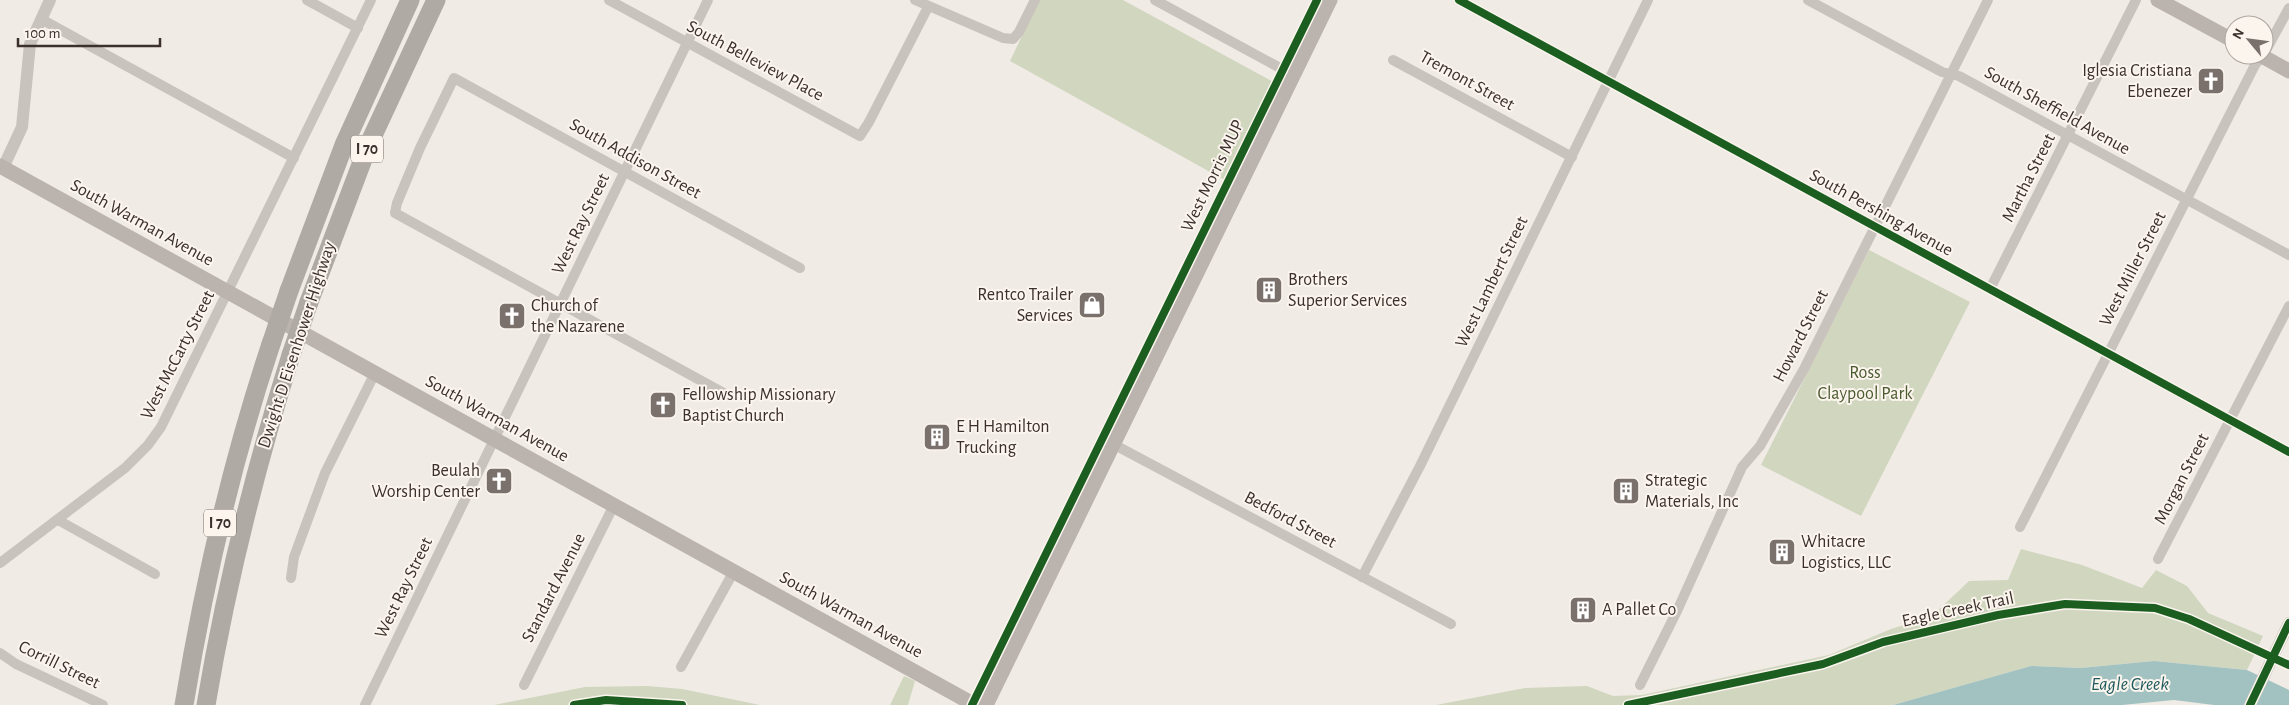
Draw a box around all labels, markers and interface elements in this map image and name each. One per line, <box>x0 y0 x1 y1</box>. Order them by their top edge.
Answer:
scale bar <box>18 15 160 47</box>
north arrow <box>2224 15 2274 65</box>
street label: South Belleview Place <box>684 17 826 105</box>
text: 100 m <box>25 26 60 41</box>
text: N <box>2230 27 2247 42</box>
street label: Tremont Street <box>1417 48 1518 114</box>
place label: Iglesia Cristiana Ebenezer <box>2082 62 2192 101</box>
street label: South Sheffield Avenue <box>1981 64 2133 158</box>
church icon: Iglesia Cristiana Ebenezer <box>2196 66 2226 96</box>
street label: South Addison Street <box>566 115 704 203</box>
street label: West Morris MUP <box>1178 117 1248 235</box>
street label: Martha Street <box>1999 131 2059 225</box>
road number: I 70 <box>351 136 383 162</box>
street label: South Pershing Avenue <box>1806 166 1956 260</box>
street label: West Ray Street <box>549 171 613 277</box>
street label: South Warman Avenue <box>67 176 217 270</box>
street label: West Miller Street <box>2096 209 2170 329</box>
street label: West Lambert Street <box>1452 213 1532 350</box>
street label: Dwight D Eisenhower Highway <box>255 239 339 450</box>
place label: Brothers Superior Services <box>1288 271 1407 310</box>
building icon: Brothers Superior Services <box>1254 275 1284 305</box>
place label: Rentco Trailer Services <box>977 286 1073 325</box>
street label: Howard Street <box>1770 287 1832 385</box>
street label: West McCarty Street <box>138 288 218 422</box>
shop icon: Rentco Trailer Services <box>1077 290 1107 320</box>
place label: Church of the Nazarene <box>531 297 625 336</box>
church icon: Church of the Nazarene <box>497 301 527 331</box>
park label: Ross Claypool Park <box>1818 364 1913 403</box>
street label: South Warman Avenue <box>422 372 572 466</box>
place label: Fellowship Missionary Baptist Church <box>682 386 836 425</box>
church icon: Fellowship Missionary Baptist Church <box>648 390 678 420</box>
place label: E H Hamilton Trucking <box>956 418 1050 457</box>
building icon: E H Hamilton Trucking <box>922 422 952 452</box>
street label: Morgan Street <box>2151 430 2213 527</box>
place label: Beulah Worship Center <box>372 462 480 501</box>
church icon: Beulah Worship Center <box>484 466 514 496</box>
place label: Strategic Materials, Inc <box>1645 472 1738 511</box>
building icon: Strategic Materials, Inc <box>1611 476 1641 506</box>
street label: Bedford Street <box>1241 488 1339 552</box>
road number: I 70 <box>204 509 236 536</box>
street label: Standard Avenue <box>519 531 589 645</box>
place label: Whitacre Logistics, LLC <box>1801 533 1891 572</box>
street label: West Ray Street <box>372 535 436 641</box>
building icon: Whitacre Logistics, LLC <box>1767 537 1797 567</box>
street label: South Warman Avenue <box>776 568 926 662</box>
street label: Eagle Creek Trail <box>1900 589 2016 631</box>
building icon: A Pallet Co <box>1568 595 1598 625</box>
place label: A Pallet Co <box>1602 601 1676 619</box>
street label: Corrill Street <box>16 638 103 692</box>
water label: Eagle Creek <box>2091 675 2169 694</box>

